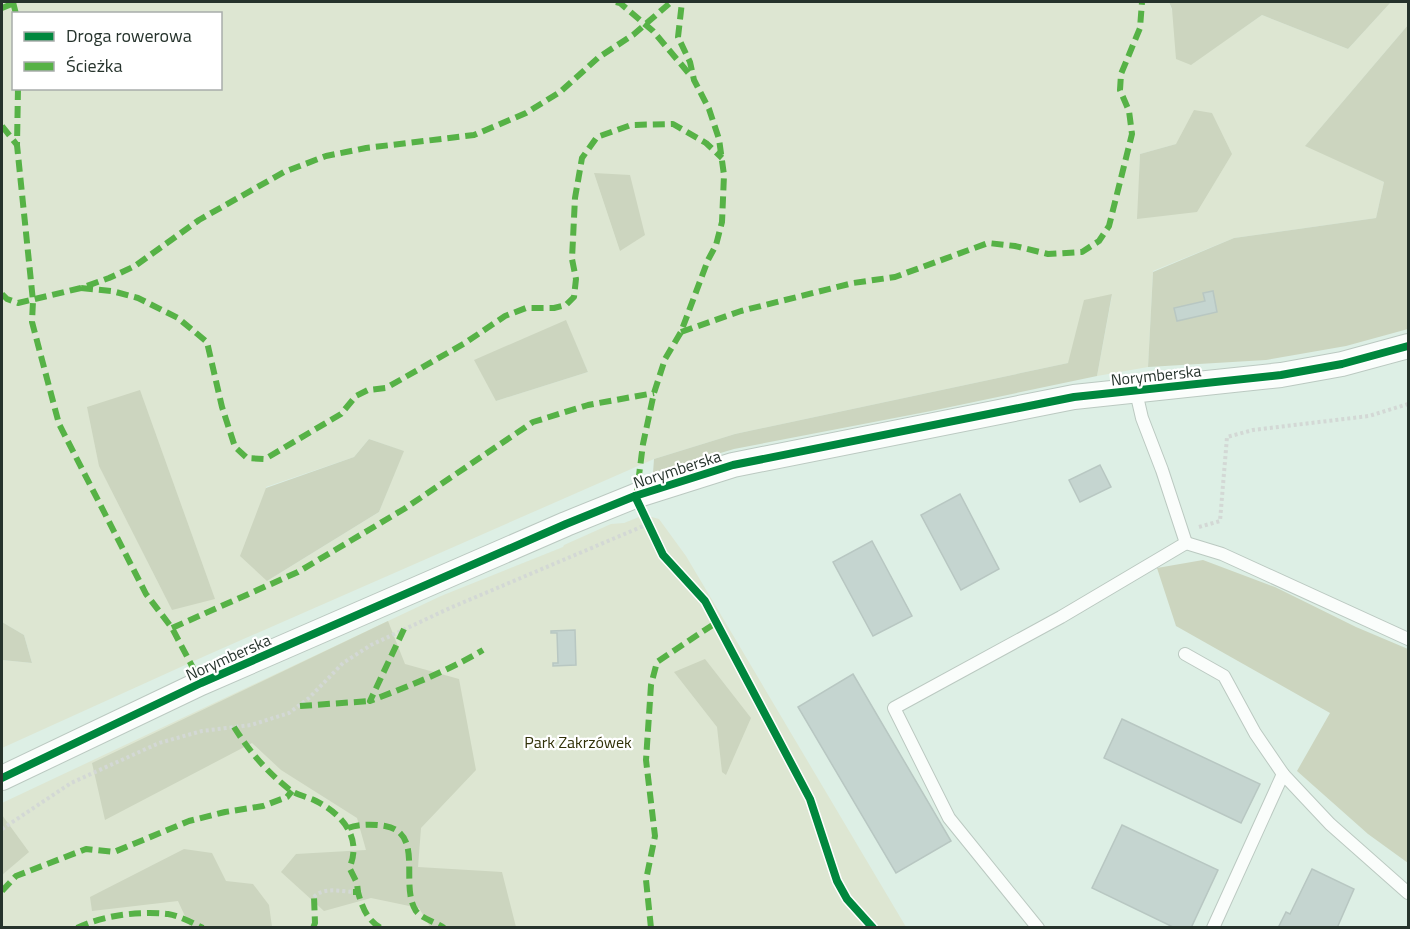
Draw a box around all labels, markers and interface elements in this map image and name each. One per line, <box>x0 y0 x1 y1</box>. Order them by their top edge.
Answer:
legend <box>12 12 222 90</box>
text: Droga rowerowa <box>66 22 192 49</box>
text: Ścieżka <box>66 52 122 79</box>
street label: Norymberska <box>1110 358 1202 392</box>
street label: Norymberska <box>630 444 724 494</box>
street label: Norymberska <box>182 628 274 686</box>
park label: Park Zakrzówek <box>524 730 632 754</box>

